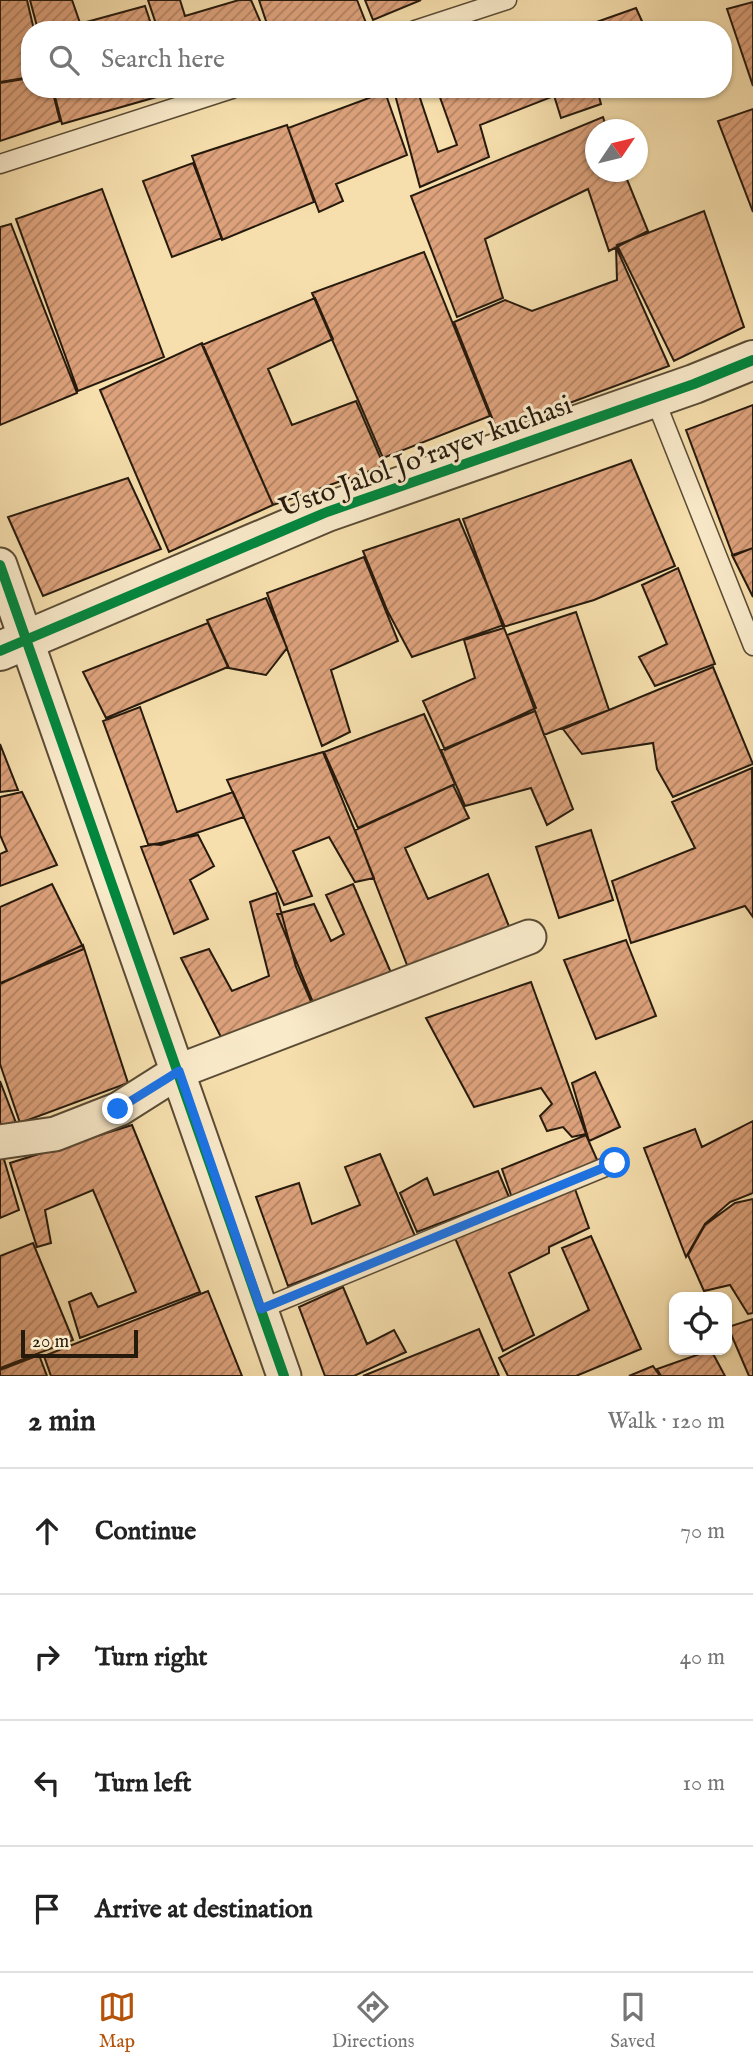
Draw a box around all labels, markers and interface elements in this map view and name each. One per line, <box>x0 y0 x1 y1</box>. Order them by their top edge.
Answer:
search box <box>21 21 732 98</box>
icon: search <box>45 41 83 79</box>
text: Search here <box>101 43 225 76</box>
north arrow <box>585 119 648 182</box>
street label: Usto Jalol Jo'rayev kuchasi <box>275 388 577 527</box>
route end <box>102 1093 133 1124</box>
route start <box>599 1147 630 1178</box>
map controls <box>669 1292 732 1355</box>
button: locate <box>669 1292 732 1355</box>
scale bar <box>21 1327 138 1359</box>
text: 20 m <box>32 1330 69 1354</box>
text: 2 min <box>28 1403 96 1441</box>
text: Walk · 120 m <box>607 1407 725 1436</box>
icon: ahead <box>28 1512 66 1550</box>
text: Continue <box>95 1515 196 1548</box>
text: 70 m <box>680 1517 725 1546</box>
icon: right <box>28 1638 66 1676</box>
text: Turn right <box>95 1641 208 1674</box>
text: 40 m <box>680 1643 725 1672</box>
icon: left <box>28 1764 66 1802</box>
text: Turn left <box>95 1767 192 1800</box>
text: 10 m <box>682 1769 725 1798</box>
icon: arrive <box>28 1890 66 1928</box>
text: Arrive at destination <box>95 1893 313 1926</box>
tab: Map <box>98 1988 136 2054</box>
tab: Directions <box>332 1988 414 2054</box>
tab: Saved <box>610 1988 655 2054</box>

